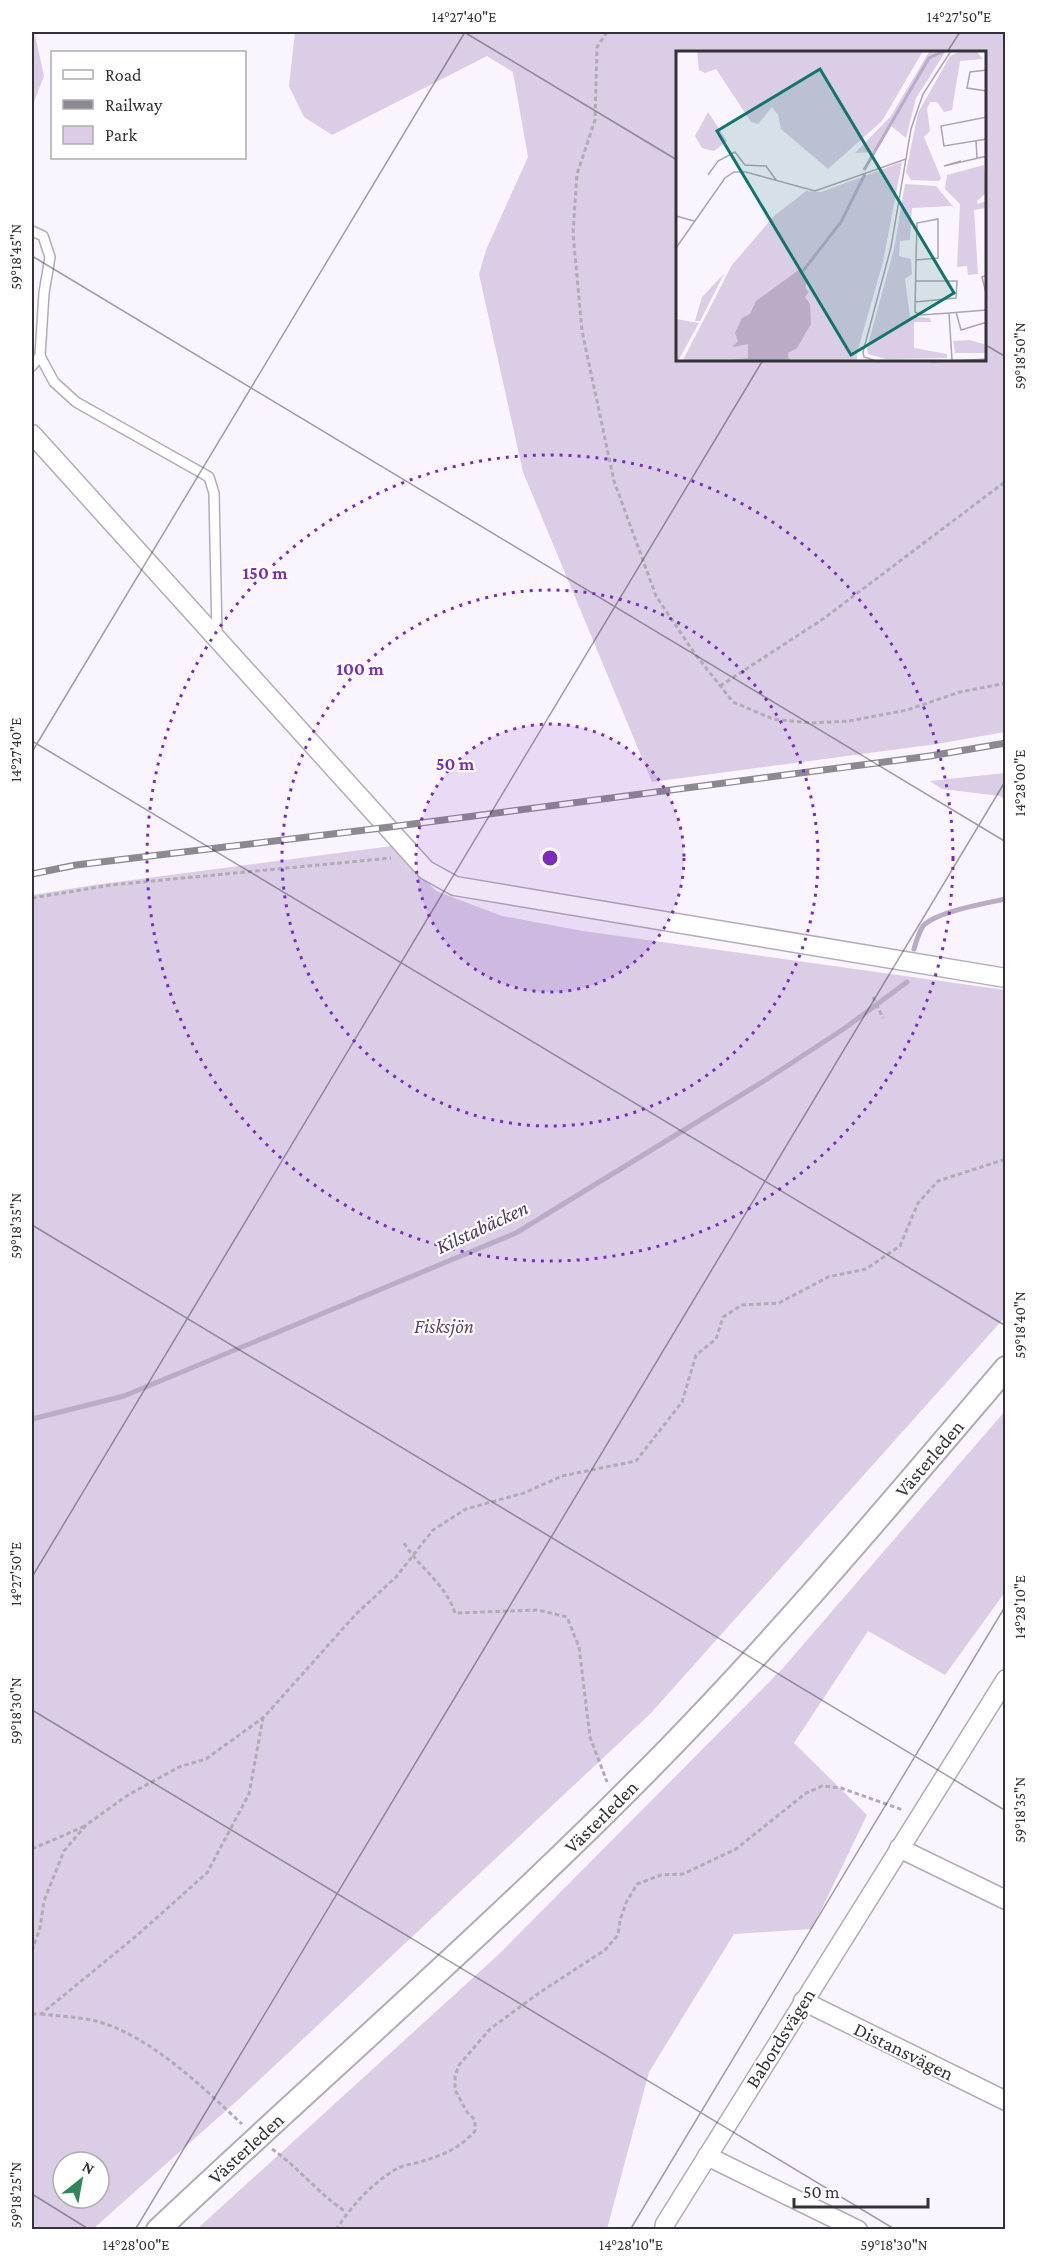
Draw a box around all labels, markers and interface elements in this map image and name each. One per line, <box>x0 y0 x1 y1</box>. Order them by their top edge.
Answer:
text: 14°27'40"E <box>432 9 496 25</box>
text: 14°27'50"E <box>927 9 991 25</box>
legend <box>51 51 246 159</box>
inset map <box>676 51 986 362</box>
text: Road <box>105 65 142 85</box>
text: Railway <box>105 95 163 115</box>
text: Park <box>105 125 137 145</box>
text: 59°18'45"N <box>8 224 24 290</box>
text: 59°18'50"N <box>1012 322 1028 390</box>
text: 150 m <box>242 563 288 583</box>
text: 100 m <box>336 659 384 679</box>
text: 14°27'40"E <box>8 718 24 782</box>
text: 14°28'00"E <box>1012 749 1028 817</box>
text: 50 m <box>436 754 475 774</box>
centre of rings <box>540 848 560 868</box>
text: 59°18'35"N <box>8 1193 24 1259</box>
water label: Kilstabäcken <box>432 1195 532 1259</box>
text: 59°18'40"N <box>1012 1291 1028 1359</box>
park label: Fisksjön <box>414 1315 474 1338</box>
street label: Västerleden <box>890 1415 968 1501</box>
text: 14°27'50"E <box>8 1542 24 1606</box>
text: 14°28'10"E <box>1012 1575 1028 1639</box>
text: 59°18'30"N <box>8 1677 24 1745</box>
street label: Västerleden <box>560 1776 642 1857</box>
text: 59°18'35"N <box>1012 1777 1028 1843</box>
street label: Babordsvägen <box>741 1984 820 2092</box>
street label: Distansvägen <box>850 2017 958 2086</box>
street label: Västerleden <box>204 2108 288 2188</box>
north arrow <box>51 2150 111 2210</box>
text: N <box>79 2157 98 2178</box>
text: 59°18'25"N <box>8 2162 24 2228</box>
scale bar <box>794 2171 928 2209</box>
text: 50 m <box>803 2182 840 2202</box>
text: 14°28'00"E <box>102 2237 170 2253</box>
text: 14°28'10"E <box>599 2237 663 2253</box>
text: 59°18'30"N <box>860 2237 928 2253</box>

